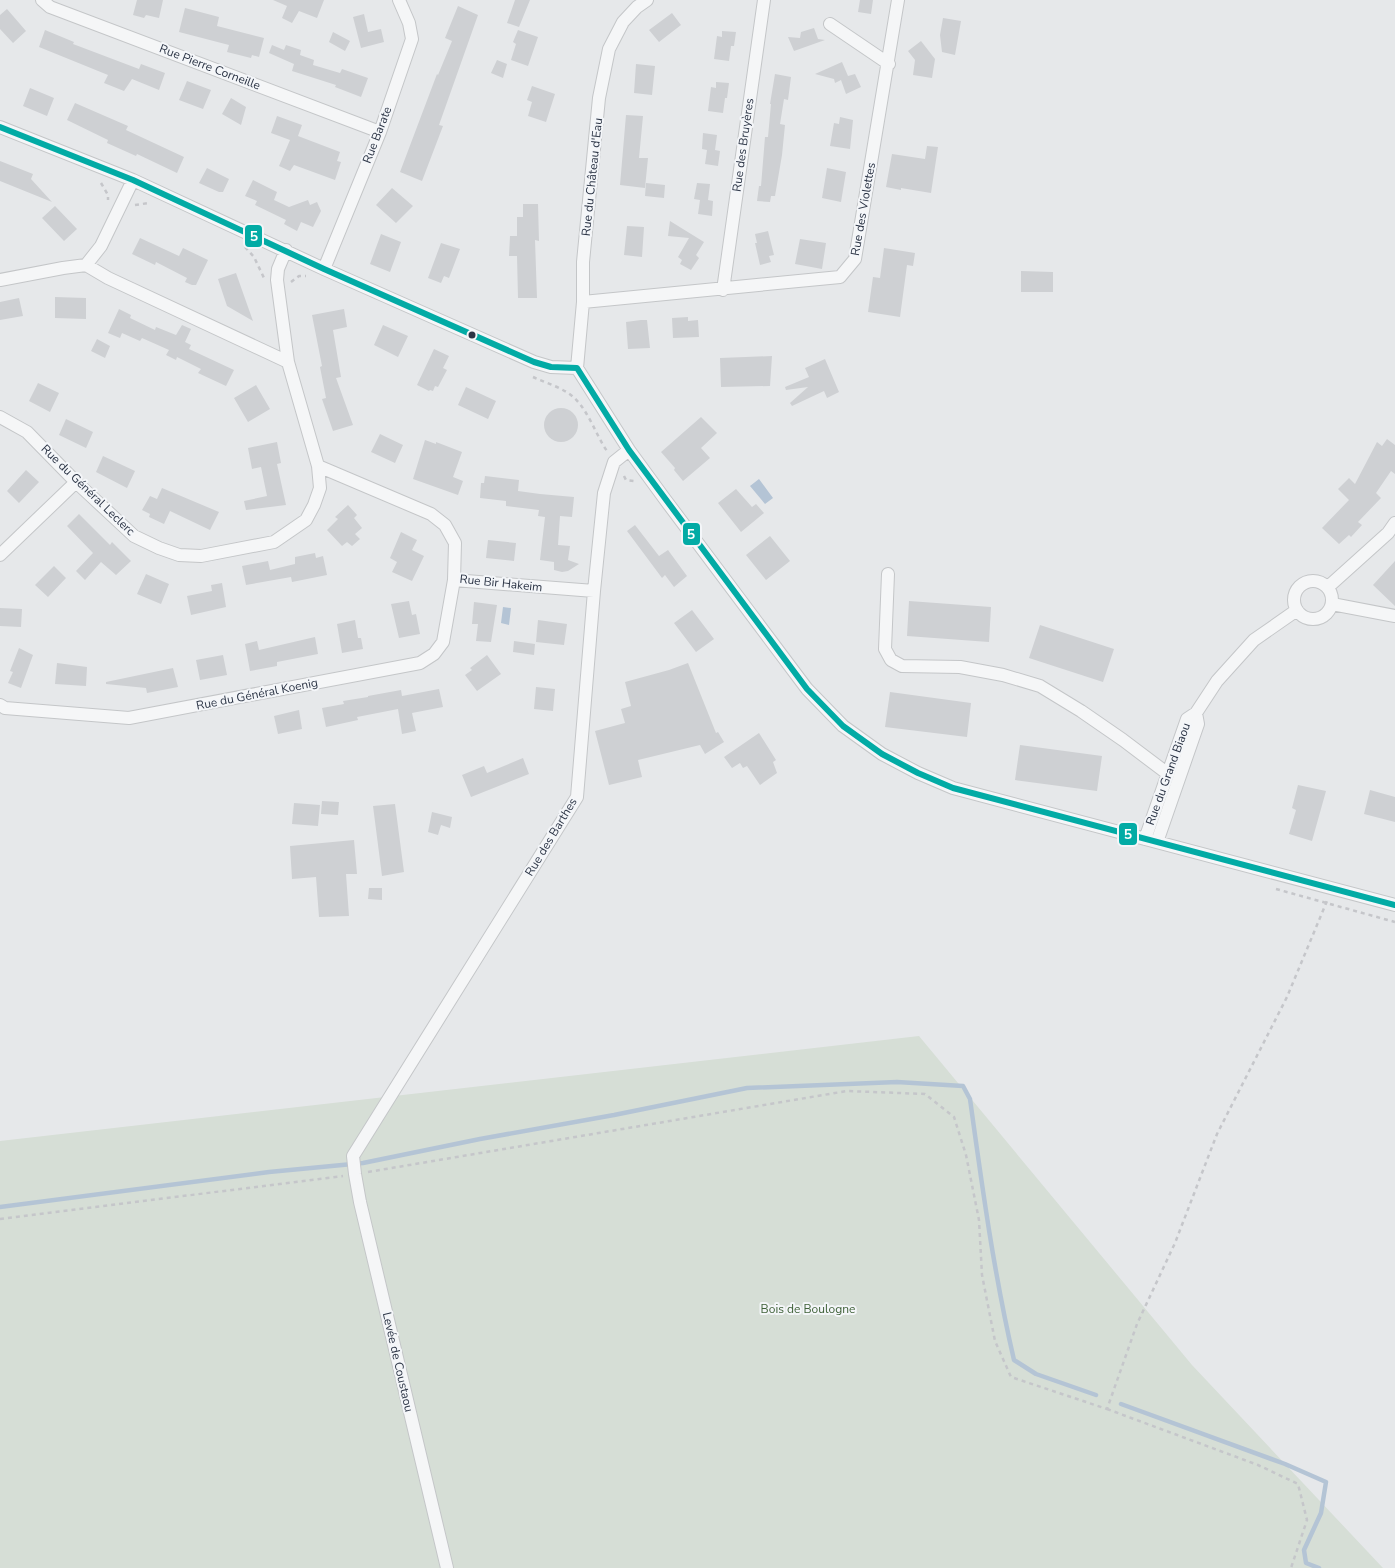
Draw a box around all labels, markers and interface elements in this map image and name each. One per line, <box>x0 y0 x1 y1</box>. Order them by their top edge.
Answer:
street label: Rue Pierre Corneille <box>157 40 263 94</box>
street label: Rue des Bruyères <box>729 97 758 193</box>
street label: Rue Barate <box>359 104 395 166</box>
street label: Rue du Château d'Eau <box>578 117 606 237</box>
street label: Rue des Violettes <box>847 161 879 257</box>
line badge: 5 <box>244 224 263 248</box>
text: 5 <box>250 227 258 246</box>
unlabelled marker <box>467 330 477 340</box>
street label: Rue du Général Leclerc <box>38 441 139 539</box>
line badge: 5 <box>682 522 701 546</box>
text: 5 <box>687 525 695 544</box>
street label: Rue Bir Hakeim <box>459 571 543 595</box>
street label: Rue du Général Koenig <box>195 674 319 714</box>
street label: Rue du Grand Biaou <box>1142 721 1194 827</box>
street label: Rue des Barthes <box>521 795 581 879</box>
line badge: 5 <box>1118 822 1138 846</box>
text: 5 <box>1124 825 1132 844</box>
park label: Bois de Boulogne <box>761 1301 855 1317</box>
street label: Levée de Coustaou <box>379 1311 417 1413</box>

